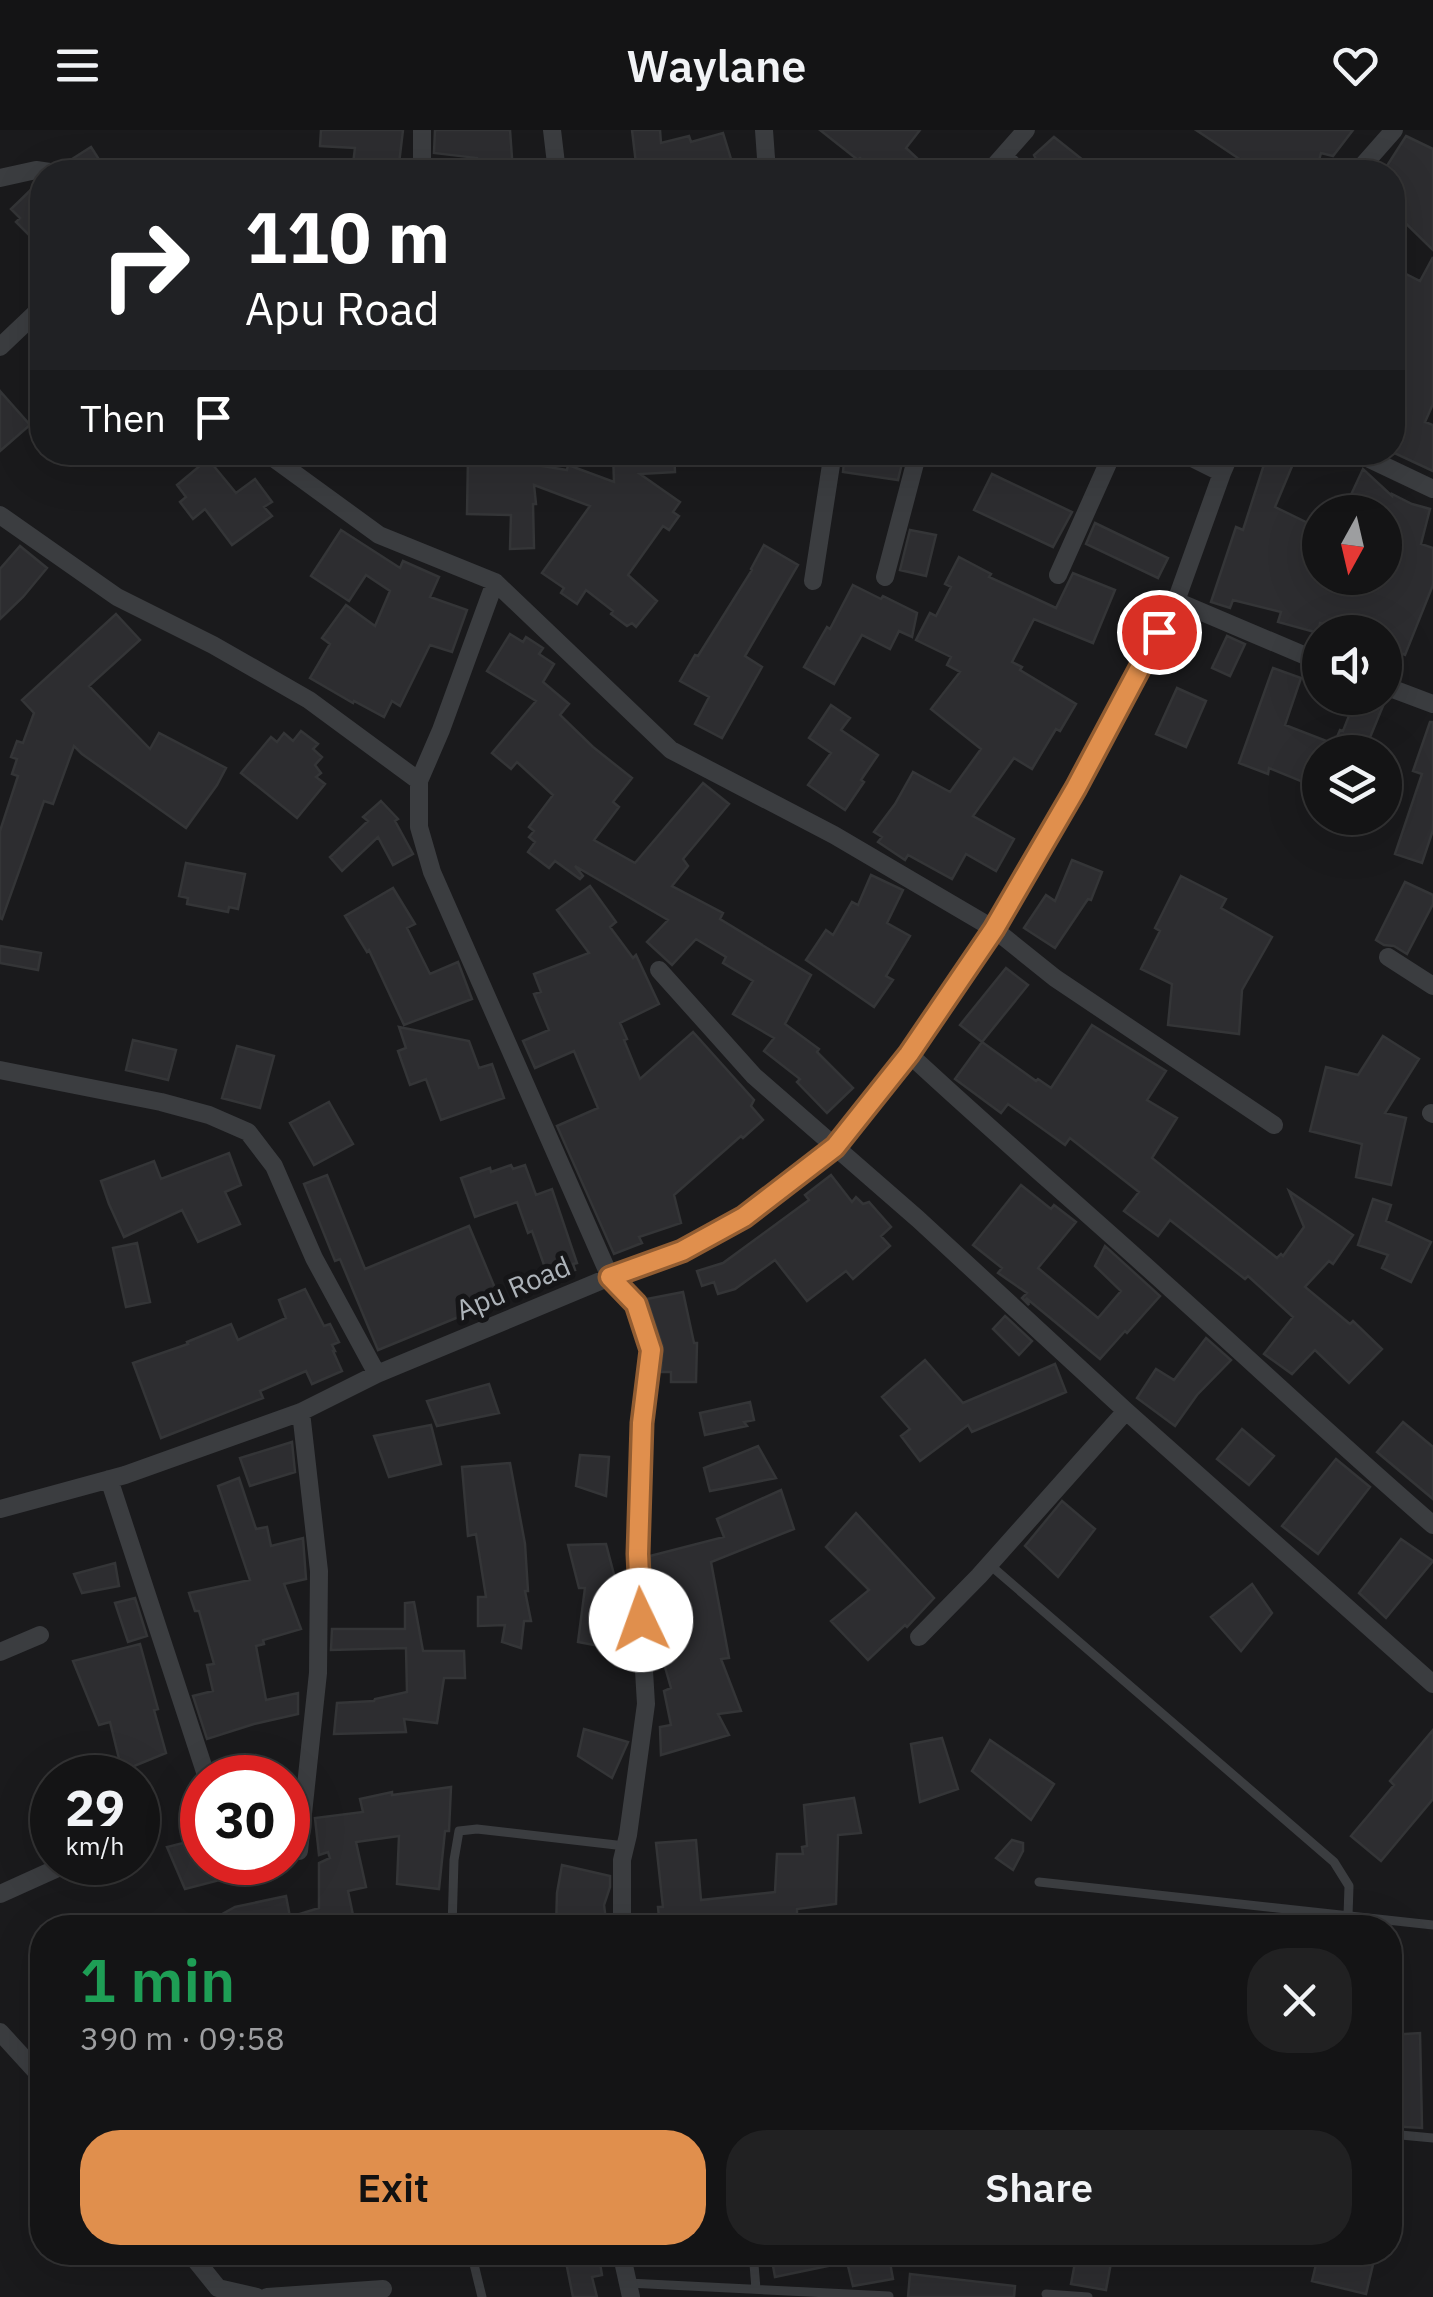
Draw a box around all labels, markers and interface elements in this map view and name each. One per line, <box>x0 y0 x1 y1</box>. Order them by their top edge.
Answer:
text: Waylane <box>627 36 806 94</box>
icon: menu <box>50 38 105 93</box>
icon: heart <box>1328 38 1383 93</box>
text: 110 m <box>245 191 450 282</box>
icon: right <box>80 200 210 330</box>
text: Apu Road <box>245 279 440 337</box>
icon: arrive <box>186 390 241 445</box>
text: Then <box>80 393 166 442</box>
north arrow <box>1302 495 1402 595</box>
map controls <box>1302 495 1402 835</box>
pin <box>1117 590 1202 675</box>
icon: arrive <box>1132 605 1187 660</box>
button: sound <box>1302 615 1402 715</box>
button: layers <box>1302 735 1402 835</box>
street label: Apu Road <box>450 1247 576 1328</box>
position arrow <box>589 1568 693 1672</box>
speed limit sign: 30 <box>180 1755 310 1885</box>
text: 29 <box>65 1775 125 1840</box>
text: km/h <box>66 1829 124 1862</box>
text: 1 min <box>80 1940 235 2019</box>
button: close <box>1247 1948 1352 2053</box>
text: 390 m · 09:58 <box>80 2017 285 2059</box>
button: Exit <box>80 2130 706 2245</box>
button: Share <box>726 2130 1352 2245</box>

